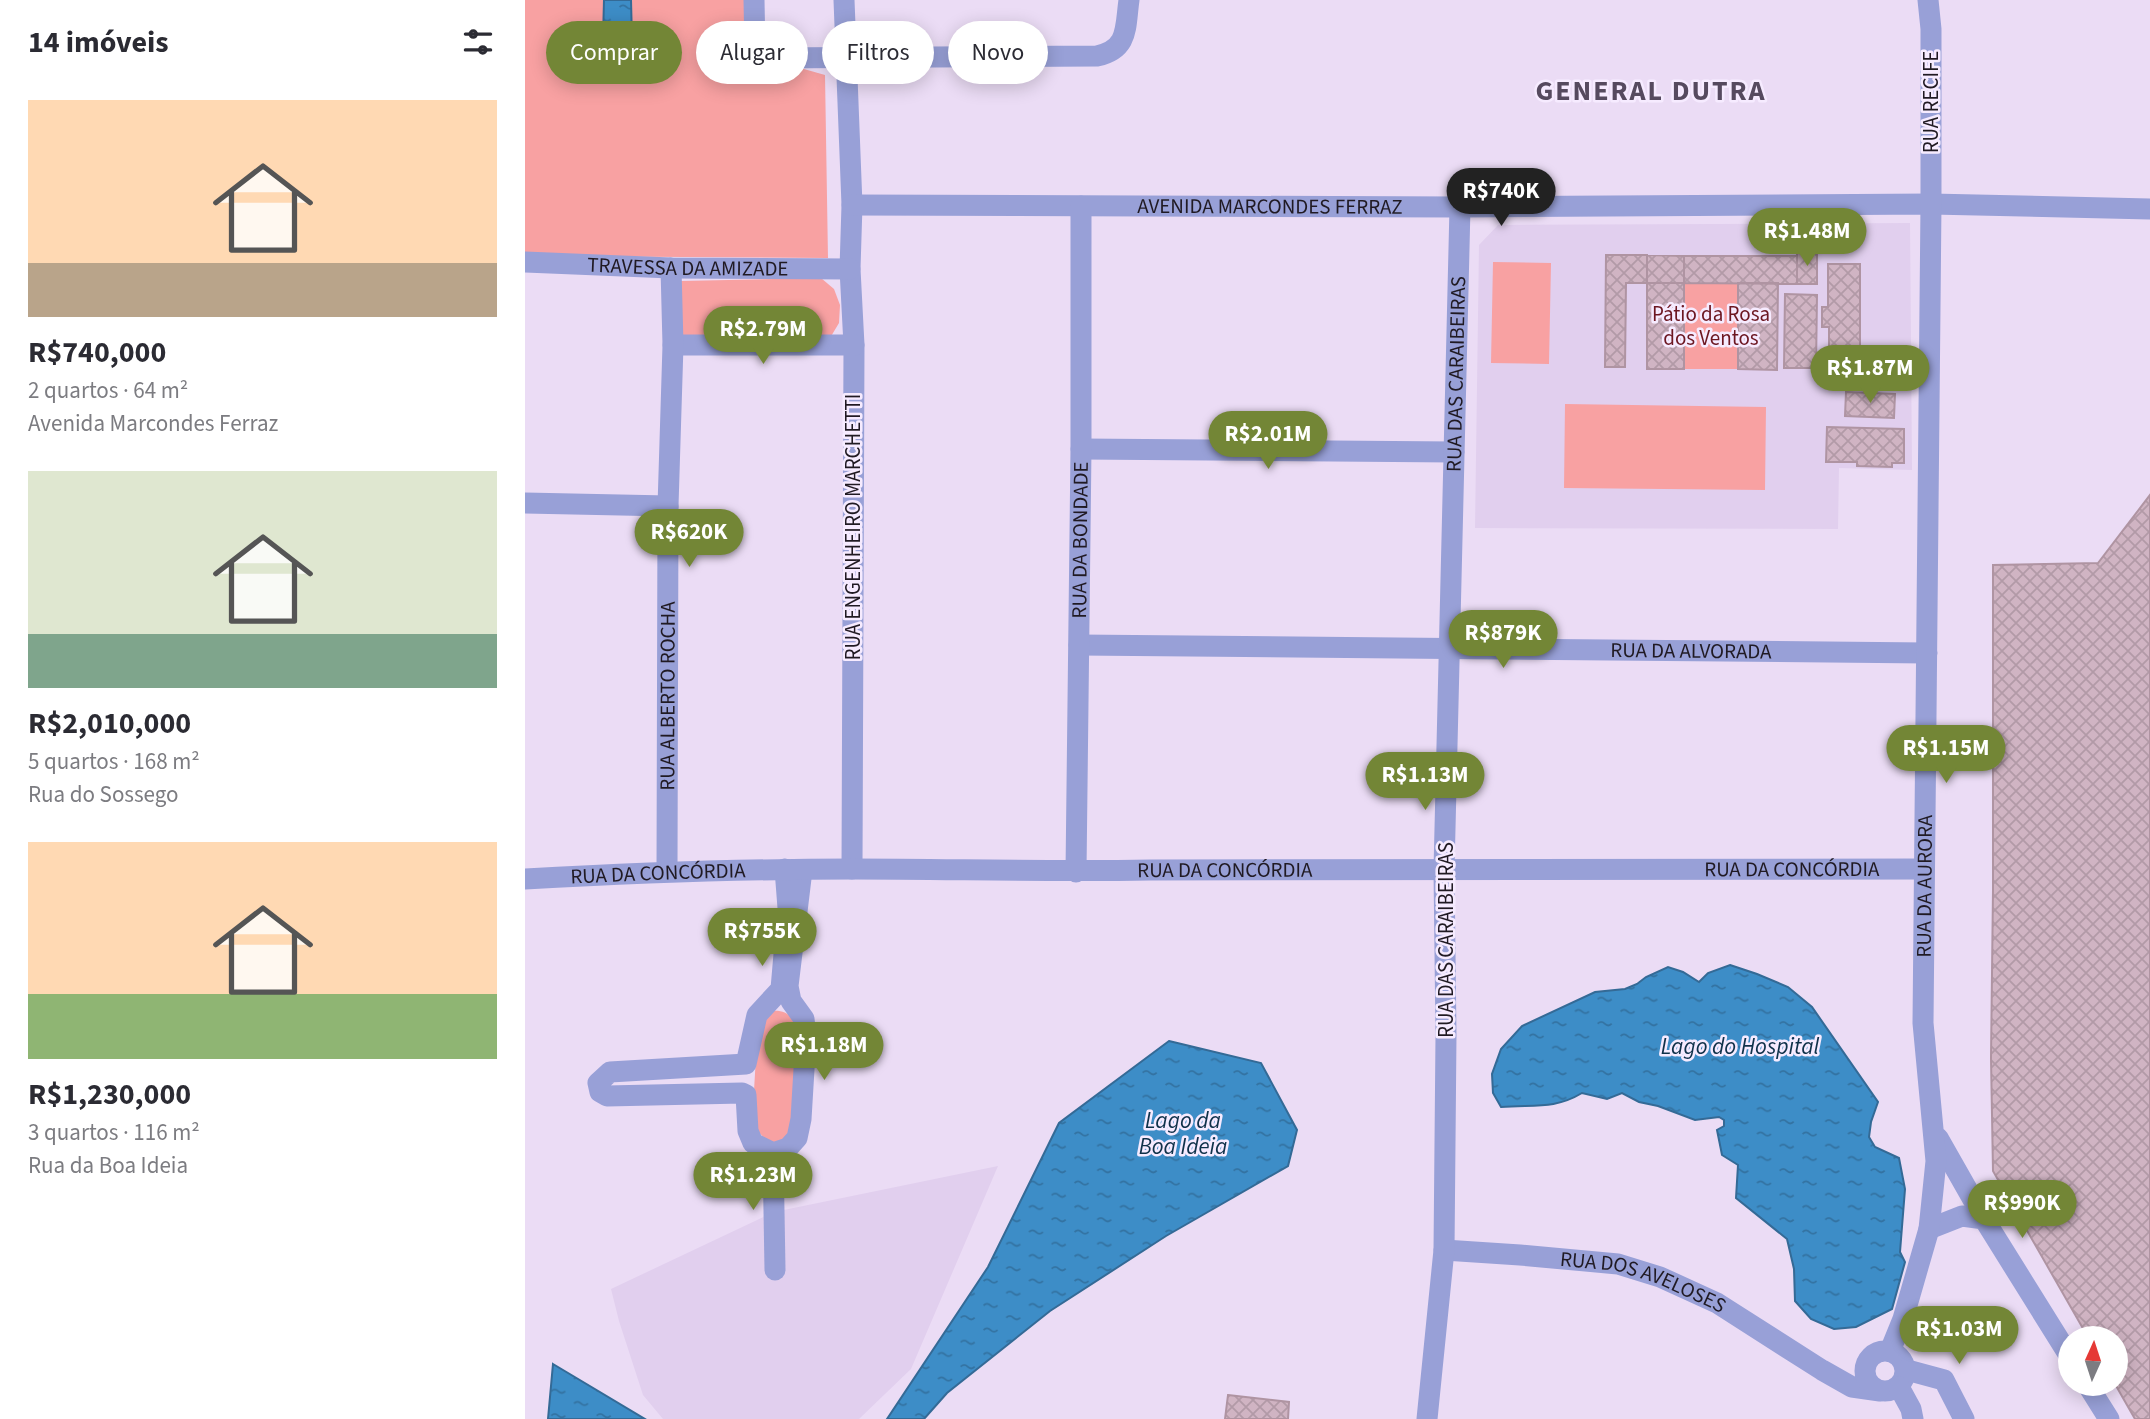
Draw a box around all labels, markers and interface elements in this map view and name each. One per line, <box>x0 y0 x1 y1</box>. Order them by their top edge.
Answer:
text: 14 imóveis <box>28 21 169 64</box>
chip: Comprar <box>546 21 682 84</box>
chip: Alugar <box>696 21 808 84</box>
chip: Filtros <box>822 21 934 84</box>
chip: Novo <box>948 21 1048 84</box>
icon: filters <box>459 23 497 61</box>
street label: RUA RECIFE <box>1916 51 1946 153</box>
district label: GENERAL DUTRA <box>1535 71 1767 111</box>
icon: home <box>200 145 326 271</box>
pin: R$740K <box>1444 168 1558 228</box>
text: R$740K <box>1463 174 1539 207</box>
street label: AVENIDA MARCONDES FERRAZ <box>1137 191 1403 222</box>
pin: R$1.48M <box>1742 208 1872 268</box>
text: R$1.48M <box>1763 214 1851 247</box>
street label: TRAVESSA DA AMIZADE <box>587 250 788 284</box>
street label: RUA DAS CARAIBEIRAS <box>1439 276 1473 472</box>
park label: Pátio da Rosa dos Ventos <box>1652 299 1770 353</box>
pin: R$2.79M <box>698 306 828 366</box>
text: R$2.79M <box>719 312 807 345</box>
text: R$740,000 <box>28 331 166 374</box>
pin: R$1.87M <box>1805 346 1935 405</box>
text: R$1.87M <box>1826 351 1914 384</box>
text: 2 quartos · 64 m² <box>28 374 188 407</box>
street label: RUA ENGENHEIRO MARCHETTI <box>838 394 868 660</box>
text: Avenida Marcondes Ferraz <box>28 407 278 440</box>
pin: R$2.01M <box>1203 412 1333 471</box>
text: R$2.01M <box>1224 417 1312 450</box>
street label: RUA DA BONDADE <box>1064 461 1096 619</box>
pin: R$620K <box>632 510 746 569</box>
text: R$620K <box>651 515 727 548</box>
icon: home <box>200 516 326 642</box>
street label: RUA ALBERTO ROCHA <box>652 601 683 791</box>
pin: R$879K <box>1446 610 1560 670</box>
text: R$879K <box>1465 616 1541 649</box>
street label: RUA DA ALVORADA <box>1610 635 1772 667</box>
text: R$2,010,000 <box>28 702 191 745</box>
pin: R$1.15M <box>1881 726 2011 785</box>
text: R$1.15M <box>1902 731 1990 764</box>
text: 5 quartos · 168 m² <box>28 745 200 778</box>
pin: R$1.13M <box>1360 752 1490 812</box>
text: R$1.13M <box>1381 758 1469 791</box>
text: Rua do Sossego <box>28 778 179 811</box>
street label: RUA DA AURORA <box>1909 814 1940 958</box>
street label: RUA DAS CARAIBEIRAS <box>1431 842 1461 1038</box>
street label: RUA DA CONCÓRDIA <box>1704 854 1880 884</box>
street label: RUA DA CONCÓRDIA <box>570 855 746 892</box>
street label: RUA DA CONCÓRDIA <box>1137 855 1313 885</box>
icon: home <box>200 887 326 1013</box>
pin: R$755K <box>705 908 819 968</box>
text: R$755K <box>724 914 800 947</box>
pin: R$1.18M <box>759 1023 889 1082</box>
text: R$1.18M <box>780 1028 868 1061</box>
water label: Lago do Hospital <box>1661 1030 1819 1063</box>
text: R$1,230,000 <box>28 1073 191 1116</box>
water label: Lago da Boa Ideia <box>1139 1104 1227 1163</box>
text: 3 quartos · 116 m² <box>28 1116 200 1149</box>
text: Rua da Boa Ideia <box>28 1149 188 1182</box>
pin: R$1.23M <box>688 1152 818 1212</box>
text: R$1.23M <box>709 1158 797 1191</box>
pin: R$990K <box>1965 1180 2079 1240</box>
text: R$990K <box>1984 1186 2060 1219</box>
street label: RUA DOS AVELOSES <box>1559 1244 1732 1320</box>
pin: R$1.03M <box>1894 1306 2024 1366</box>
text: R$1.03M <box>1915 1312 2003 1345</box>
north arrow <box>2058 1326 2128 1396</box>
map controls <box>2058 1326 2128 1396</box>

